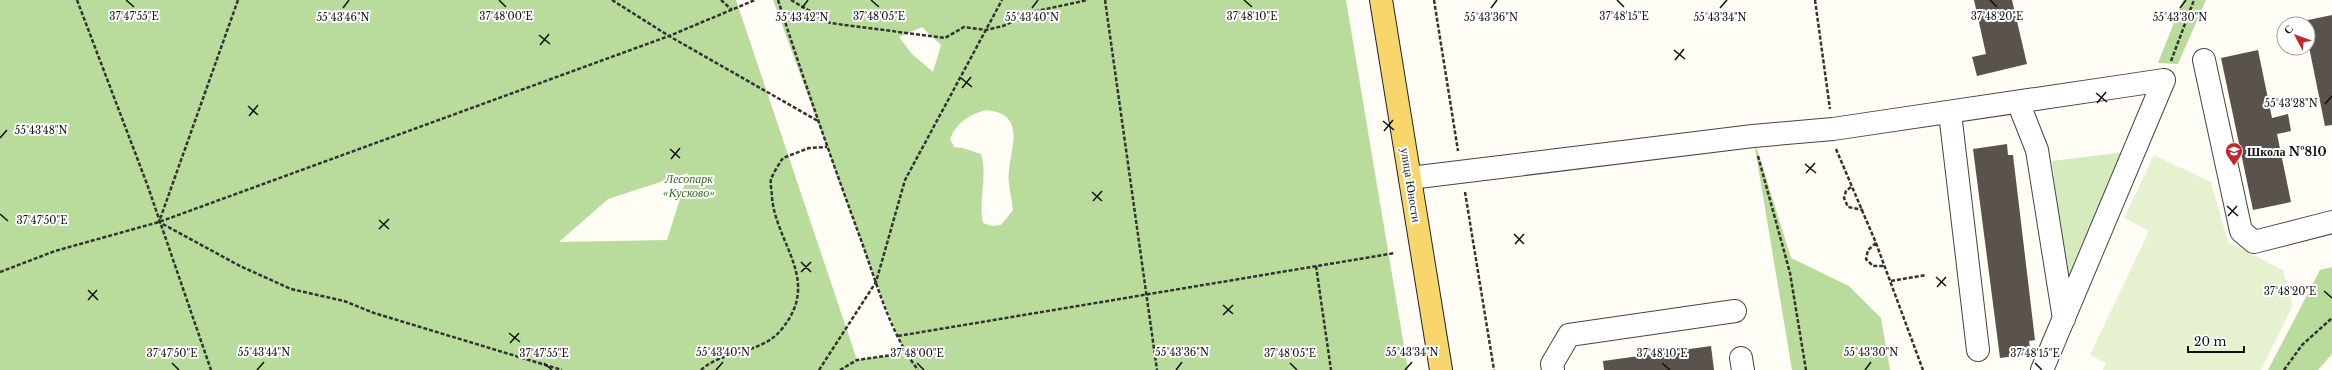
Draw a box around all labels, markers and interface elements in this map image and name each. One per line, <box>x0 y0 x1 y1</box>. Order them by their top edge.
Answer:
text: 37°47'55"E <box>109 10 159 23</box>
text: 37°48'00"E <box>479 10 533 23</box>
text: 37°48'05"E <box>853 10 905 23</box>
text: 37°48'10"E <box>1227 10 1277 23</box>
text: 37°48'15"E <box>1599 10 1649 23</box>
text: 37°48'20"E <box>1971 10 2023 23</box>
text: 55°43'46"N <box>316 11 370 24</box>
text: 55°43'42"N <box>776 11 828 24</box>
text: 55°43'40"N <box>1005 11 1059 24</box>
text: 55°43'36"N <box>1464 11 1518 24</box>
text: 55°43'34"N <box>1693 11 1747 24</box>
text: 55°43'30"N <box>2153 11 2207 24</box>
north arrow <box>2276 16 2316 56</box>
text: С <box>2281 22 2296 37</box>
text: 55°43'28"N <box>2264 97 2318 110</box>
text: 55°43'48"N <box>15 124 67 137</box>
school or university icon: Школа №810 <box>2224 141 2244 166</box>
place label: Школа №810 <box>2247 144 2327 159</box>
street label: улица Юности <box>1398 147 1424 224</box>
park label: Лесопарк «Кусково» <box>663 171 715 200</box>
text: 37°47'50"E <box>17 214 67 227</box>
text: 37°48'20"E <box>2264 285 2316 298</box>
scale bar <box>2188 328 2244 354</box>
text: 20 m <box>2194 334 2226 349</box>
text: 55°43'44"N <box>238 346 290 359</box>
text: 55°43'40"N <box>696 346 750 359</box>
text: 55°43'36"N <box>1155 346 1209 359</box>
text: 55°43'34"N <box>1385 346 1439 359</box>
text: 55°43'30"N <box>1844 346 1898 359</box>
text: 37°47'50"E <box>147 347 197 360</box>
text: 37°47'55"E <box>519 347 569 360</box>
text: 37°48'00"E <box>890 347 944 360</box>
text: 37°48'05"E <box>1264 347 1316 360</box>
text: 37°48'10"E <box>1637 347 1687 360</box>
text: 37°48'15"E <box>2010 347 2060 360</box>

